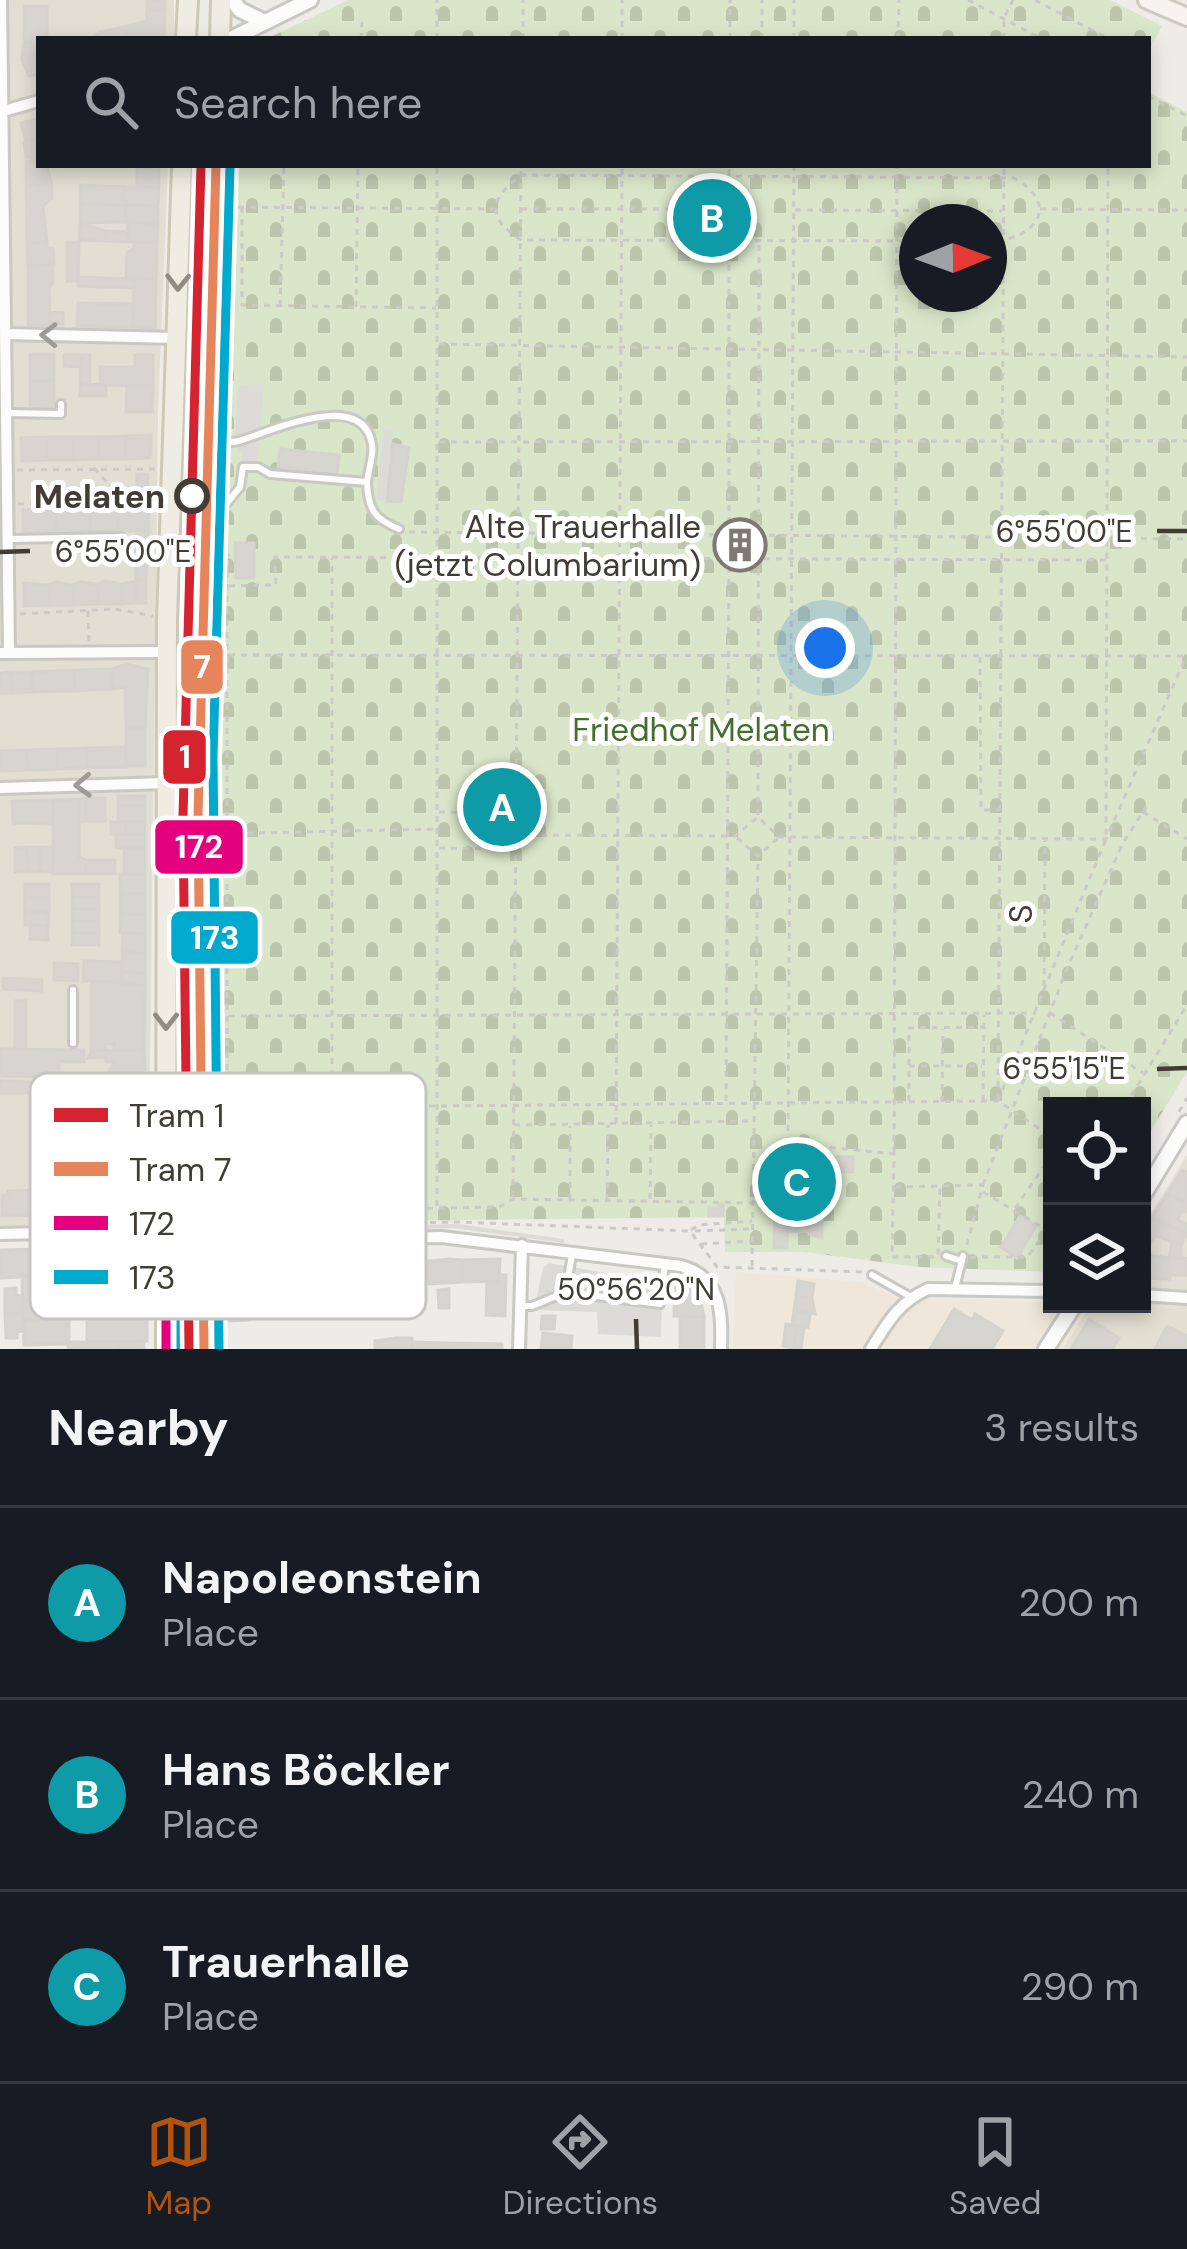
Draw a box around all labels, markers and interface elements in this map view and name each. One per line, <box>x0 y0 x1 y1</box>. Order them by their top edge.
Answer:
search box <box>36 36 1151 168</box>
icon: search <box>78 69 144 135</box>
text: Search here <box>174 73 422 132</box>
pin: B <box>673 173 751 263</box>
north arrow <box>899 204 1007 312</box>
one-way arrow <box>165 273 191 292</box>
one-way arrow <box>39 322 58 348</box>
place label: Melaten <box>34 475 165 518</box>
marker: Melaten <box>176 480 208 512</box>
place label: Alte Trauerhalle (jetzt Columbarium) <box>394 505 701 586</box>
text: 6°55'00"E <box>996 512 1132 551</box>
building icon: Alte Trauerhalle (jetzt Columbarium) <box>712 517 768 573</box>
text: 6°55'00"E <box>55 532 191 571</box>
your location <box>795 618 855 678</box>
line badge: 7 <box>179 638 225 696</box>
text: 7 <box>193 645 211 688</box>
park label: Friedhof Melaten <box>572 708 830 751</box>
line badge: 1 <box>161 728 208 786</box>
text: 1 <box>179 735 191 778</box>
pin: A <box>463 762 541 852</box>
one-way arrow <box>73 772 92 798</box>
line badge: 172 <box>153 818 245 876</box>
text: 172 <box>175 825 223 868</box>
street label: S <box>999 904 1042 924</box>
line badge: 173 <box>169 909 260 966</box>
text: 173 <box>190 916 240 959</box>
one-way arrow <box>153 1013 179 1031</box>
text: 6°55'15"E <box>1003 1049 1125 1088</box>
legend <box>30 1073 426 1319</box>
text: Tram 1 <box>129 1094 224 1137</box>
map controls <box>1043 1097 1151 1313</box>
button: locate <box>1043 1097 1151 1205</box>
pin: C <box>758 1137 836 1227</box>
text: Tram 7 <box>129 1148 232 1191</box>
text: 172 <box>129 1202 175 1245</box>
button: layers <box>1043 1205 1151 1313</box>
text: 173 <box>129 1256 176 1299</box>
text: 50°56'20"N <box>557 1270 715 1309</box>
text: Nearby <box>48 1394 229 1461</box>
text: 3 results <box>984 1402 1139 1453</box>
text: Napoleonstein <box>162 1548 482 1607</box>
text: A <box>73 1577 101 1628</box>
text: 200 m <box>1018 1577 1139 1628</box>
text: Place <box>162 1607 259 1658</box>
text: Hans Böckler <box>162 1740 450 1799</box>
text: B <box>75 1769 99 1820</box>
text: 240 m <box>1022 1769 1139 1820</box>
text: Place <box>162 1799 259 1850</box>
text: Trauerhalle <box>162 1932 410 1991</box>
text: C <box>73 1961 101 2012</box>
text: 290 m <box>1021 1961 1139 2012</box>
text: Place <box>162 1991 259 2042</box>
tab: Map <box>145 2109 212 2224</box>
tab: Directions <box>503 2109 658 2224</box>
tab: Saved <box>949 2109 1042 2224</box>

